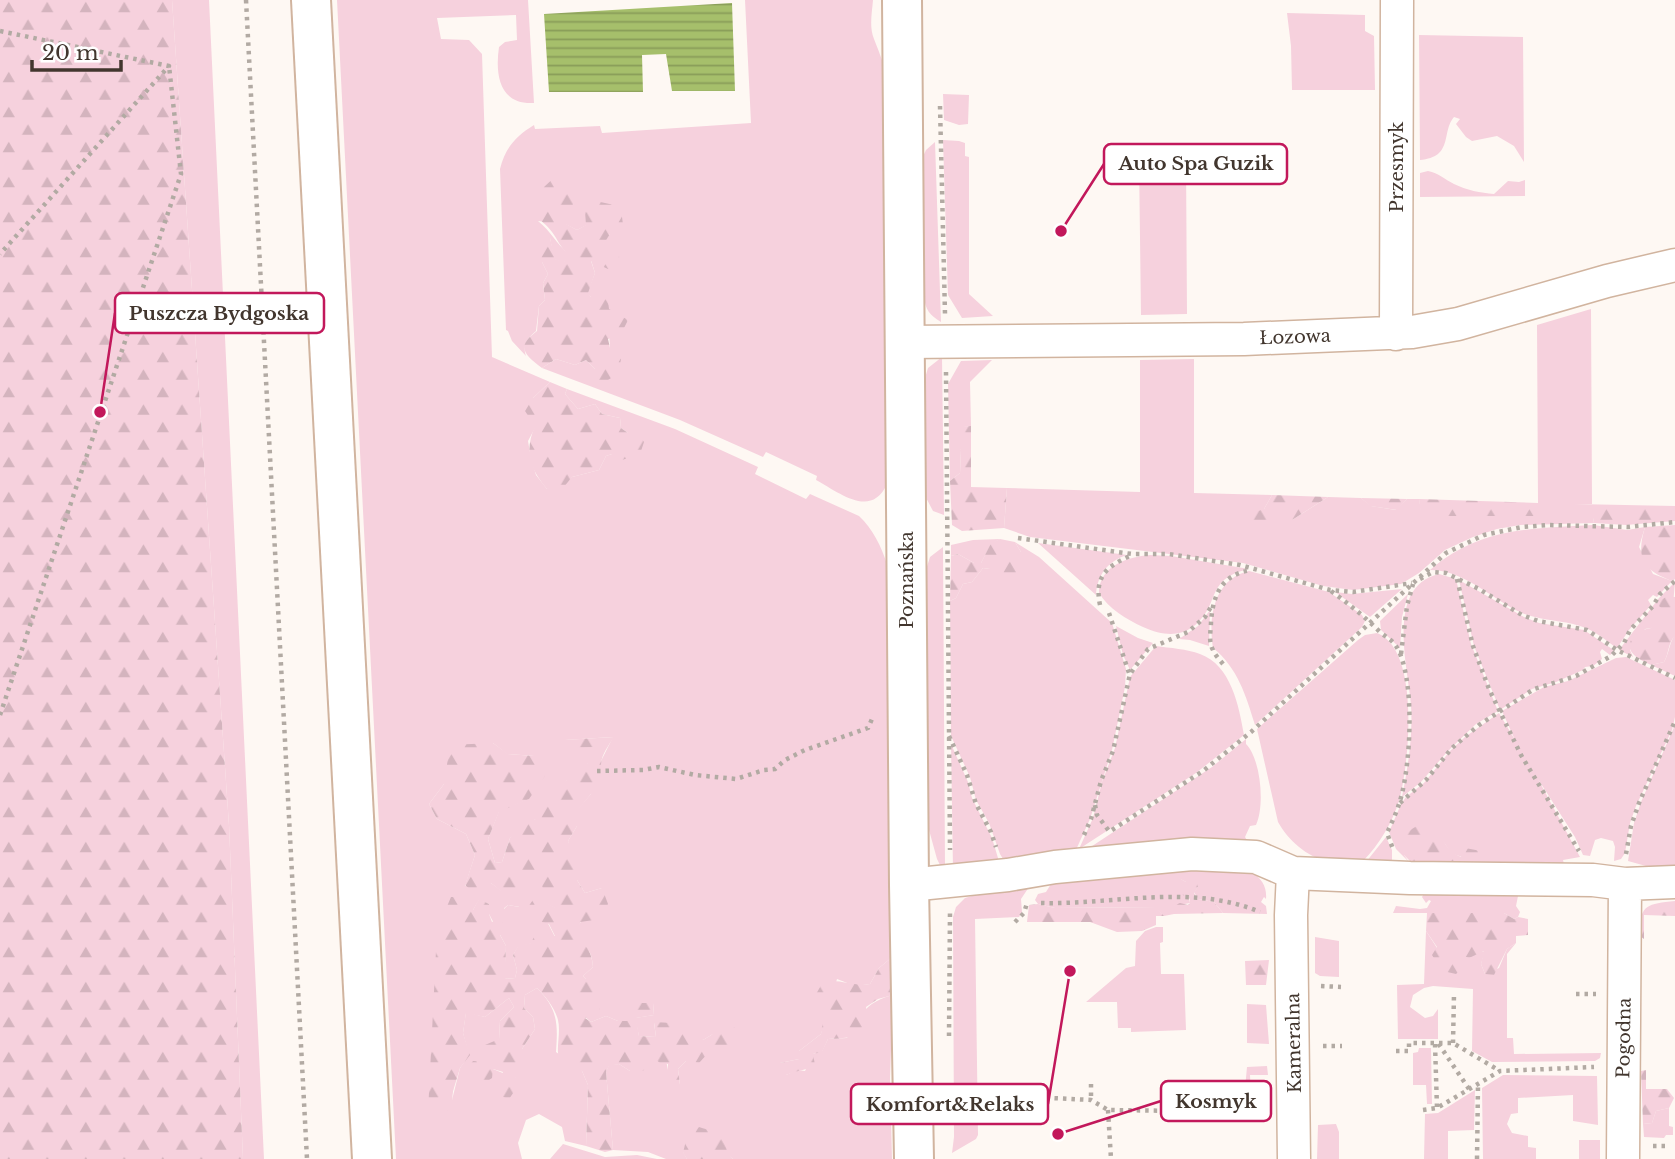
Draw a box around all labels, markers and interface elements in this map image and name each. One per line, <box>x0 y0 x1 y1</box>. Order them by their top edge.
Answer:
scale bar <box>32 28 121 72</box>
text: 20 m <box>42 40 99 66</box>
street label: Przesmyk <box>1386 122 1408 212</box>
callout: Auto Spa Guzik <box>1104 144 1287 184</box>
text: Auto Spa Guzik <box>1117 152 1274 175</box>
callout: Puszcza Bydgoska <box>115 293 324 333</box>
text: Puszcza Bydgoska <box>129 302 309 325</box>
street label: Łozowa <box>1259 325 1331 349</box>
street label: Poznańska <box>896 531 918 629</box>
street label: Kameralna <box>1282 993 1306 1093</box>
street label: Pogodna <box>1612 997 1636 1078</box>
callout: Kosmyk <box>1161 1081 1271 1121</box>
callout: Komfort&Relaks <box>851 1084 1048 1124</box>
text: Kosmyk <box>1175 1090 1257 1113</box>
text: Komfort&Relaks <box>866 1093 1034 1116</box>

